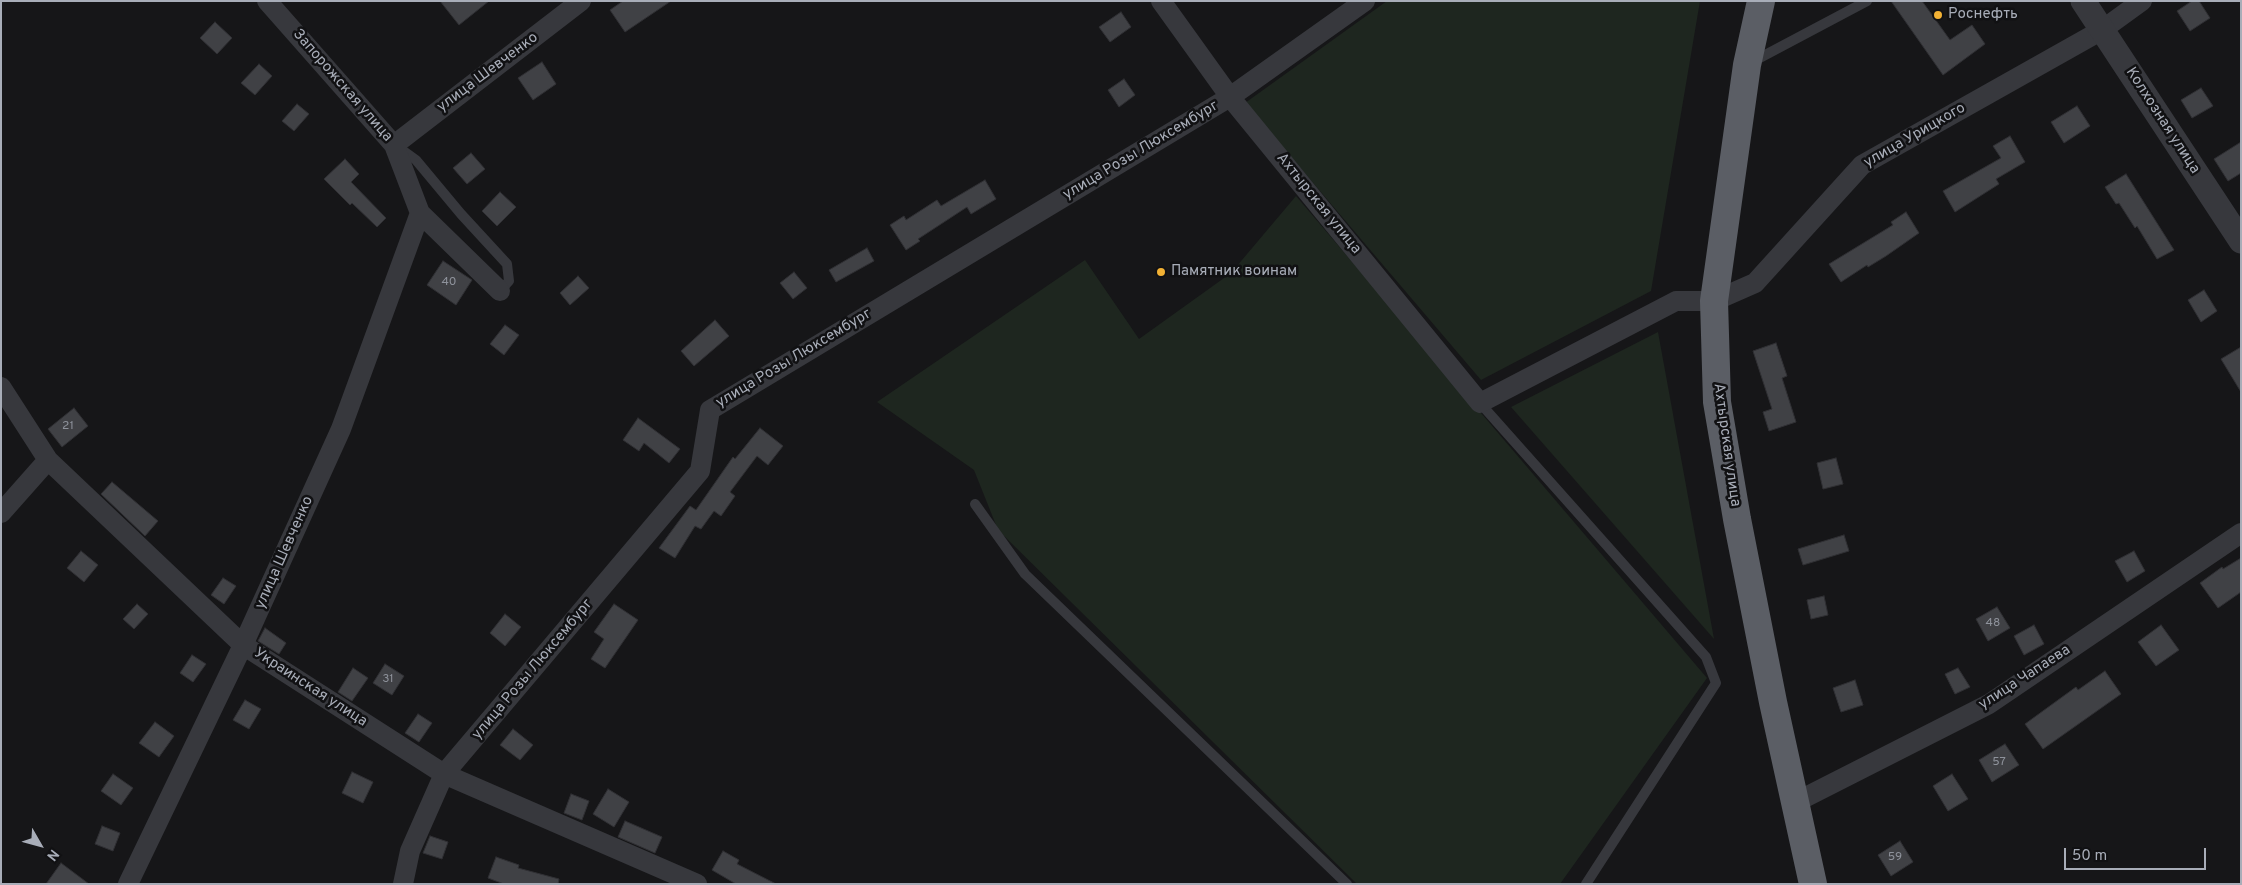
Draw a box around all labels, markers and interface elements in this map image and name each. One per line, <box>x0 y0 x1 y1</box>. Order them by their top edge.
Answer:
place label: Роснефть <box>1948 6 2018 24</box>
marker: Роснефть <box>1932 9 1944 21</box>
street label: Запорожская улица <box>288 26 396 146</box>
street label: улица Шевченко <box>434 29 542 117</box>
street label: Колхозная улица <box>2121 64 2203 178</box>
street label: улица Розы Люксембург <box>1060 97 1222 205</box>
street label: улица Урицкого <box>1861 100 1969 172</box>
street label: Ахтырская улица <box>1272 150 1364 258</box>
place label: Памятник воинам <box>1171 263 1297 281</box>
marker: Памятник воинам <box>1155 266 1167 278</box>
house number: 40 <box>441 276 457 290</box>
street label: улица Розы Люксембург <box>713 305 875 413</box>
street label: Ахтырская улица <box>1708 382 1744 508</box>
house number: 21 <box>62 420 74 434</box>
street label: улица Шевченко <box>252 494 318 612</box>
street label: улица Розы Люксембург <box>469 596 597 744</box>
house number: 48 <box>1986 617 2000 631</box>
street label: улица Чапаева <box>1976 642 2074 714</box>
street label: Украинская улица <box>250 645 370 731</box>
house number: 31 <box>382 673 394 687</box>
house number: 57 <box>1992 756 2006 770</box>
north arrow <box>15 820 65 870</box>
scale bar <box>2067 838 2210 870</box>
text: N <box>42 845 62 864</box>
text: 50 m <box>2072 847 2107 866</box>
house number: 59 <box>1888 851 1902 865</box>

